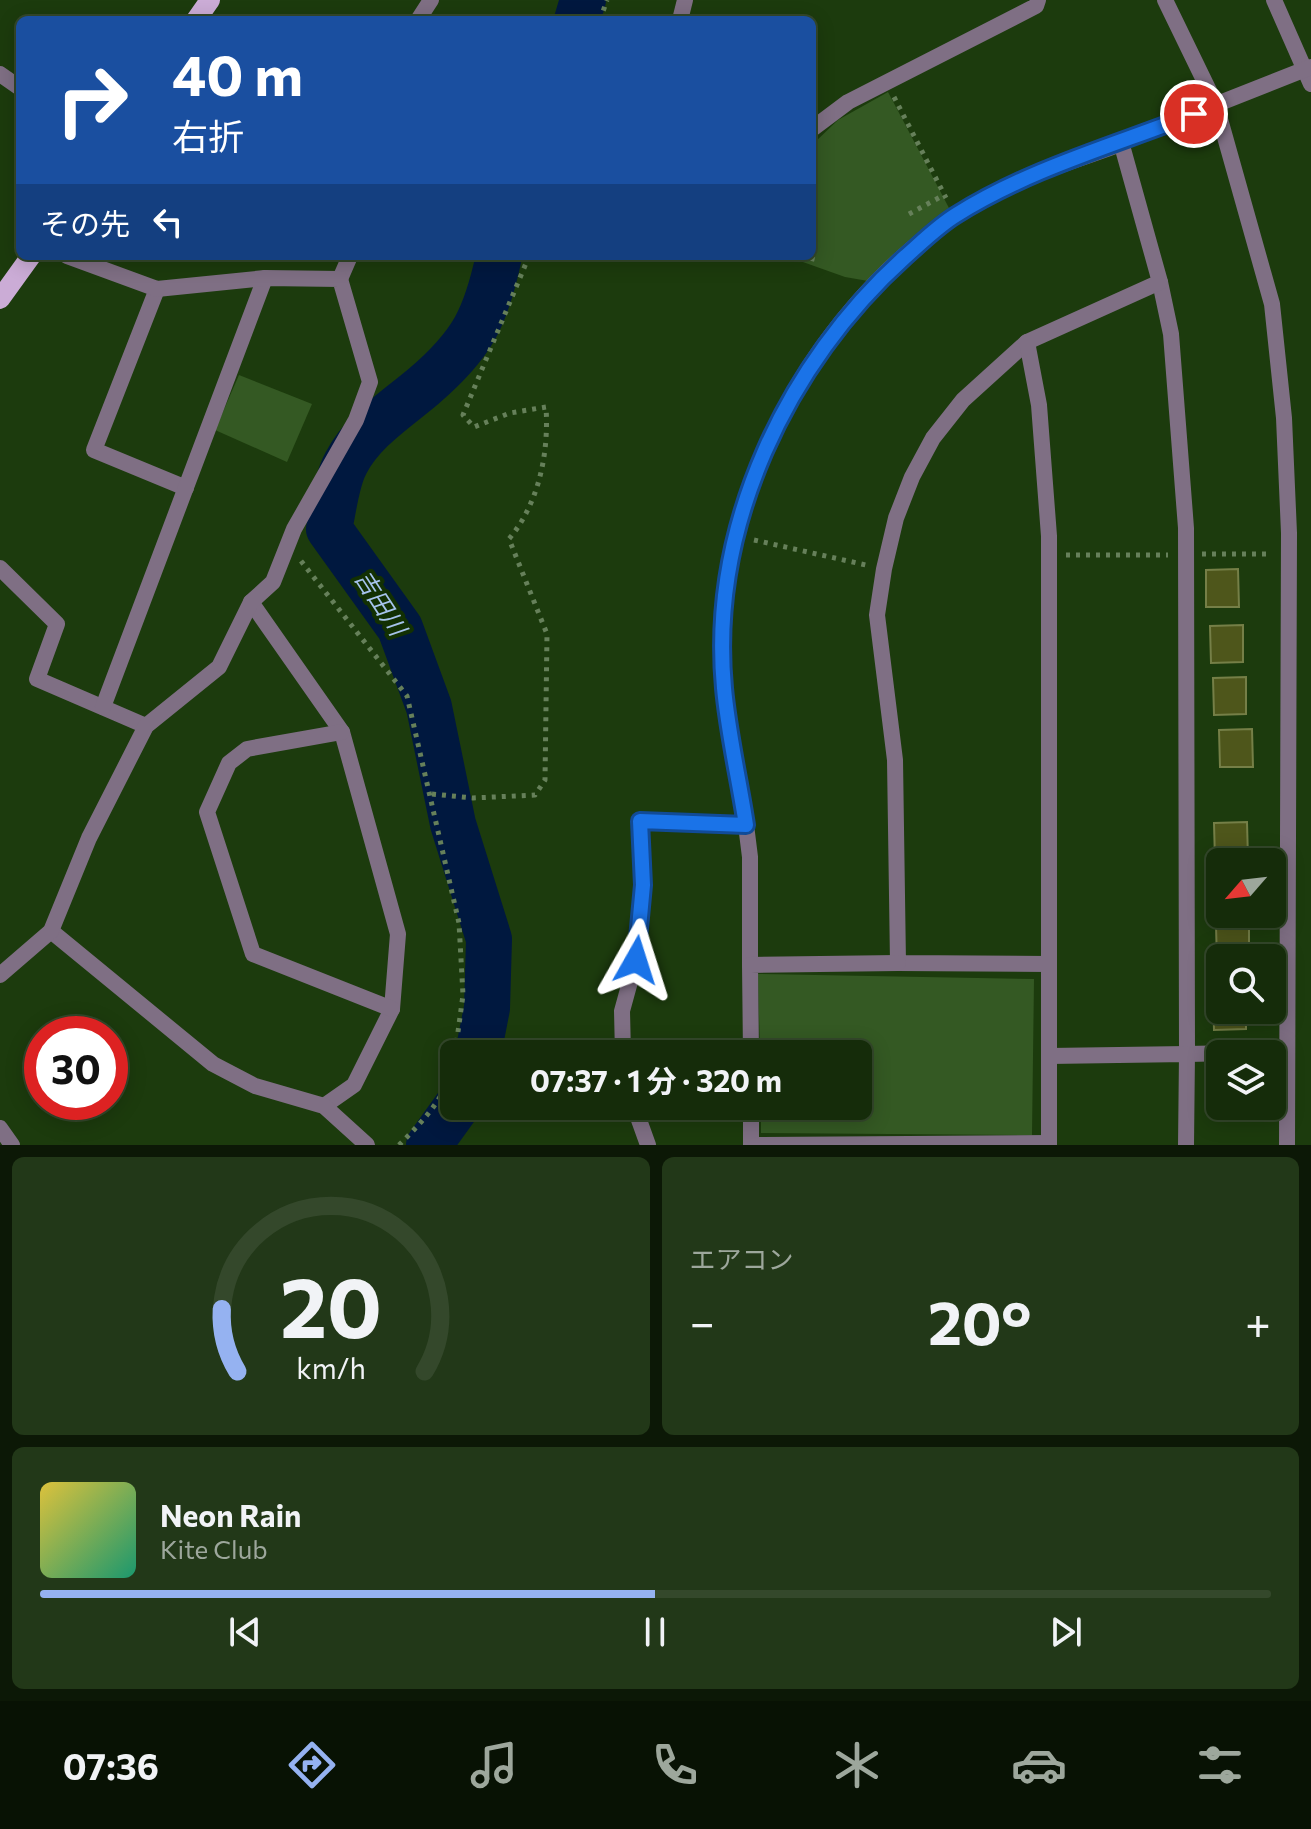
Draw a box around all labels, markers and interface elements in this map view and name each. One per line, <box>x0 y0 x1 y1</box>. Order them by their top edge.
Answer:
text: 40 m <box>172 39 303 108</box>
icon: right <box>40 48 144 152</box>
pin <box>1160 80 1228 148</box>
icon: arrive <box>1172 92 1216 136</box>
text: 右折 <box>172 113 244 157</box>
icon: left <box>146 200 190 244</box>
text: その先 <box>40 204 130 241</box>
water label: 吉田川 <box>349 564 415 643</box>
north arrow <box>1206 848 1286 928</box>
map controls <box>1206 848 1286 1120</box>
position arrow <box>594 918 678 1002</box>
button: search <box>1206 944 1286 1024</box>
speed limit sign: 30 <box>24 1016 128 1120</box>
button: layers <box>1206 1040 1286 1120</box>
text: 07:37 · 1 分 · 320 m <box>530 1061 782 1098</box>
text: エアコン <box>690 1243 794 1274</box>
text: 20 <box>280 1253 382 1355</box>
text: 20° <box>928 1284 1032 1357</box>
text: − <box>690 1294 715 1348</box>
text: + <box>1245 1294 1271 1348</box>
text: km/h <box>296 1350 366 1385</box>
text: Neon Rain <box>160 1496 301 1533</box>
text: Kite Club <box>160 1533 268 1564</box>
icon: previous <box>223 1610 267 1654</box>
icon: pause <box>633 1610 677 1654</box>
icon: next <box>1044 1610 1088 1654</box>
icon: directions <box>284 1737 340 1793</box>
icon: music <box>466 1737 522 1793</box>
icon: phone <box>647 1737 703 1793</box>
icon: climate <box>829 1737 885 1793</box>
icon: car <box>1011 1737 1067 1793</box>
icon: filters <box>1192 1737 1248 1793</box>
text: 07:36 <box>63 1743 159 1787</box>

